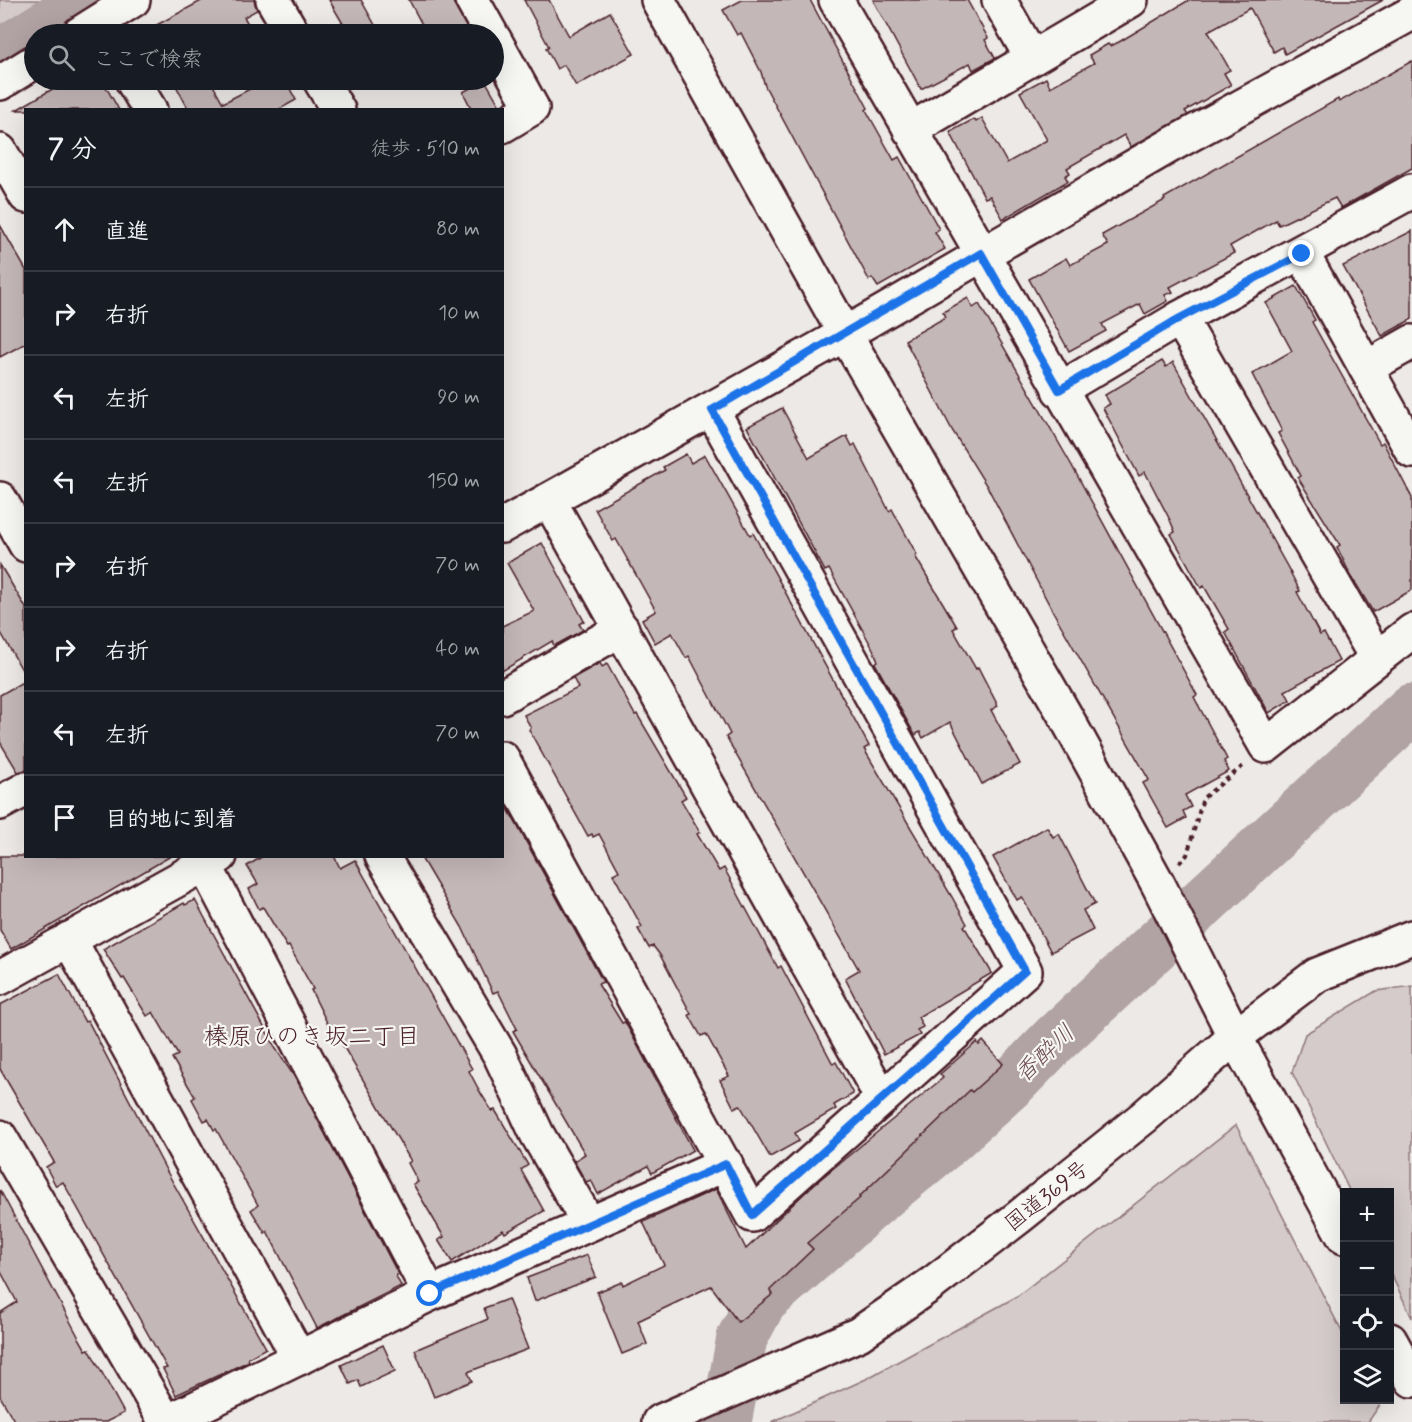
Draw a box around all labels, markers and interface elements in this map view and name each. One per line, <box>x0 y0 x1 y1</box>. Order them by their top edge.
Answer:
search box <box>24 24 504 90</box>
icon: search <box>45 41 78 74</box>
text: ここで検索 <box>93 46 203 74</box>
text: 7 分 <box>48 133 97 167</box>
text: 徒歩 · 510 m <box>371 136 480 163</box>
icon: ahead <box>48 213 81 246</box>
text: 80 m <box>436 216 480 243</box>
text: 直進 <box>105 218 149 246</box>
route end <box>1288 240 1314 266</box>
icon: right <box>48 297 81 330</box>
text: 10 m <box>438 300 480 327</box>
text: 右折 <box>105 302 149 330</box>
icon: left <box>48 381 81 414</box>
text: 90 m <box>437 384 480 411</box>
text: 左折 <box>105 386 149 414</box>
icon: left <box>48 465 81 498</box>
text: 150 m <box>427 468 480 495</box>
text: 左折 <box>105 470 149 498</box>
icon: right <box>48 549 81 582</box>
text: 70 m <box>435 552 480 579</box>
text: 右折 <box>105 554 149 582</box>
icon: right <box>48 633 81 666</box>
text: 40 m <box>436 636 480 663</box>
text: 右折 <box>105 638 149 666</box>
icon: left <box>48 717 81 750</box>
text: 70 m <box>435 720 480 747</box>
text: 左折 <box>105 722 149 750</box>
icon: arrive <box>48 801 81 834</box>
text: 目的地に到着 <box>105 806 237 834</box>
water label: 香酔川 <box>1008 1018 1082 1090</box>
district label: 榛原ひのき坂二丁目 <box>204 1022 420 1053</box>
street label: 国道369号 <box>999 1155 1095 1238</box>
map controls <box>1340 1188 1394 1404</box>
button: + <box>1340 1188 1394 1242</box>
button: − <box>1340 1242 1394 1296</box>
route start <box>416 1280 442 1306</box>
button: locate <box>1340 1296 1394 1350</box>
button: layers <box>1340 1350 1394 1404</box>

